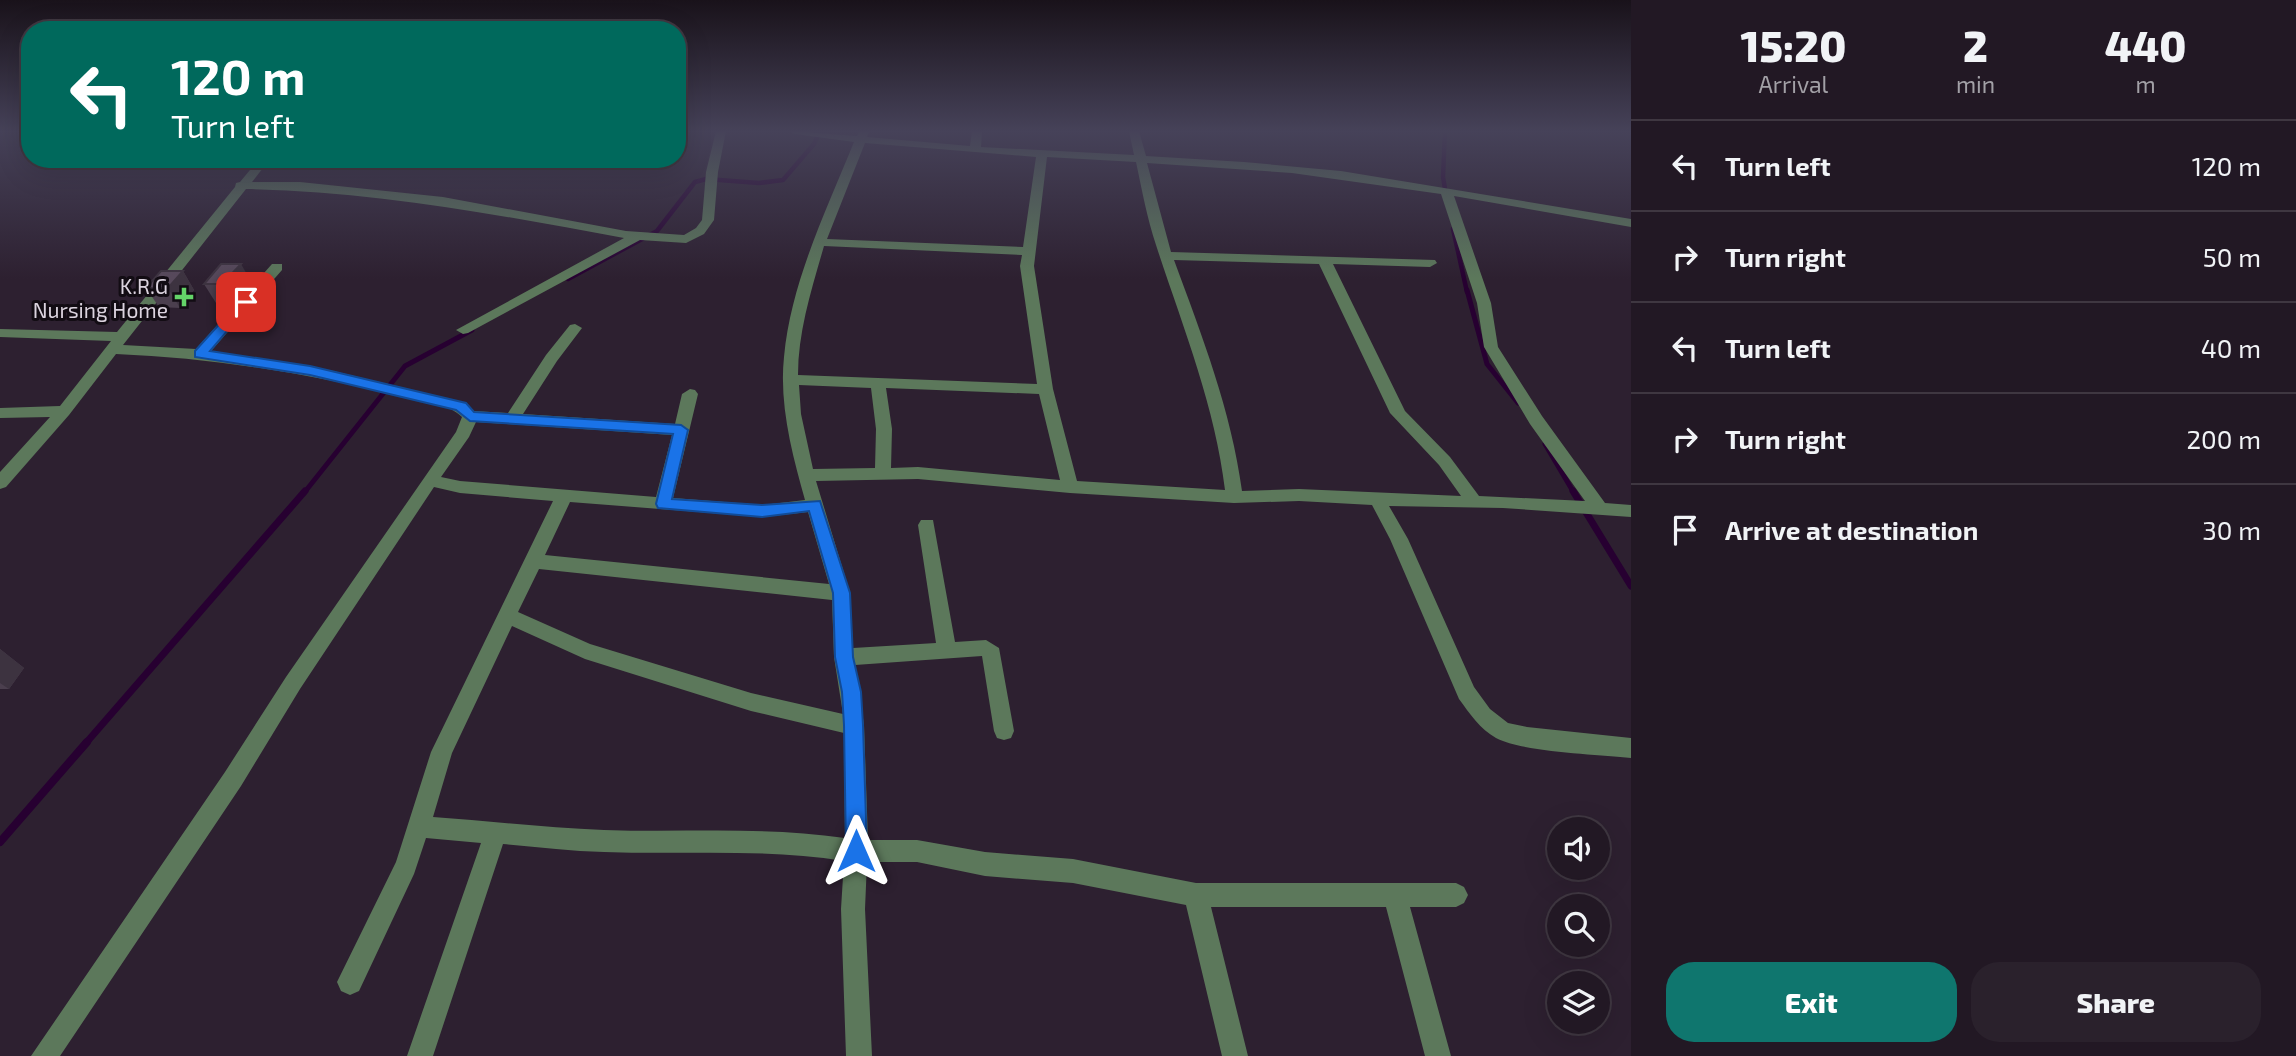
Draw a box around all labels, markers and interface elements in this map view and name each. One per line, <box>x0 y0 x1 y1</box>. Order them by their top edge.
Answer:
text: 15:20 <box>1741 20 1846 70</box>
text: 2 <box>1963 20 1988 70</box>
text: 440 <box>2105 20 2186 70</box>
text: 120 m <box>171 46 305 105</box>
icon: left <box>56 49 147 140</box>
text: Arrival <box>1758 70 1828 98</box>
text: min <box>1956 70 1995 98</box>
text: m <box>2135 70 2156 98</box>
text: Turn left <box>171 106 295 144</box>
icon: left <box>1666 147 1704 185</box>
text: Turn left <box>1725 150 1831 181</box>
text: 120 m <box>2192 150 2261 181</box>
icon: right <box>1666 238 1704 276</box>
text: Turn right <box>1725 241 1846 272</box>
text: 50 m <box>2203 241 2261 272</box>
pin <box>216 272 276 332</box>
place label: K.R.G Nursing Home <box>33 273 168 322</box>
icon: arrive <box>227 283 265 321</box>
marker: K.R.G Nursing Home <box>174 287 194 307</box>
icon: left <box>1666 329 1704 367</box>
text: Turn left <box>1725 332 1831 363</box>
text: 40 m <box>2201 332 2261 363</box>
icon: right <box>1666 420 1704 458</box>
text: Turn right <box>1725 423 1846 454</box>
text: 200 m <box>2186 423 2261 454</box>
icon: arrive <box>1666 511 1704 549</box>
text: Arrive at destination <box>1725 514 1978 545</box>
text: 30 m <box>2202 514 2261 545</box>
position arrow <box>819 814 893 888</box>
map controls <box>1547 817 1610 1034</box>
button: sound <box>1547 817 1610 880</box>
button: search <box>1547 894 1610 957</box>
button: Exit <box>1666 962 1957 1042</box>
button: Share <box>1971 962 2261 1042</box>
button: layers <box>1547 971 1610 1034</box>

